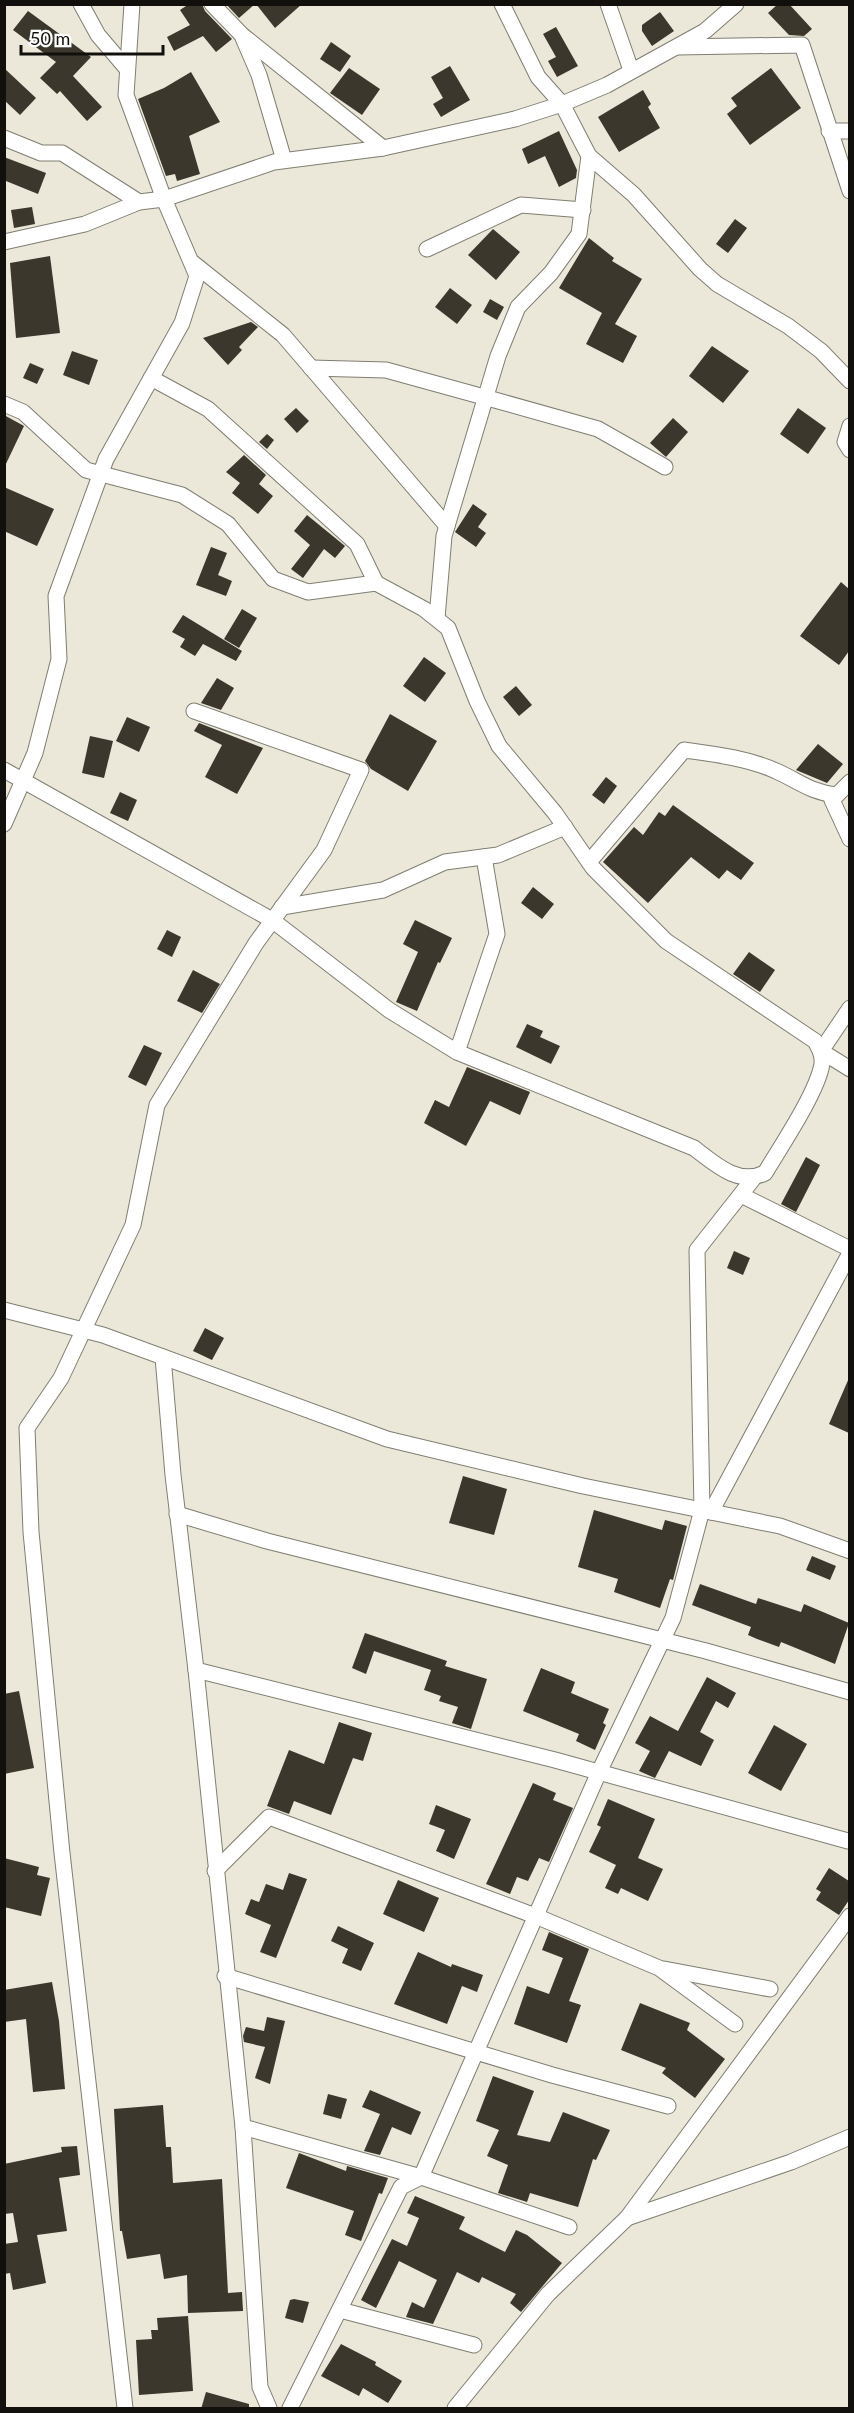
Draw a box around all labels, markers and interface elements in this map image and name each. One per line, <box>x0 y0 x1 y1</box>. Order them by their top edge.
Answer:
scale bar <box>21 18 164 56</box>
text: 50 m <box>30 27 70 49</box>

